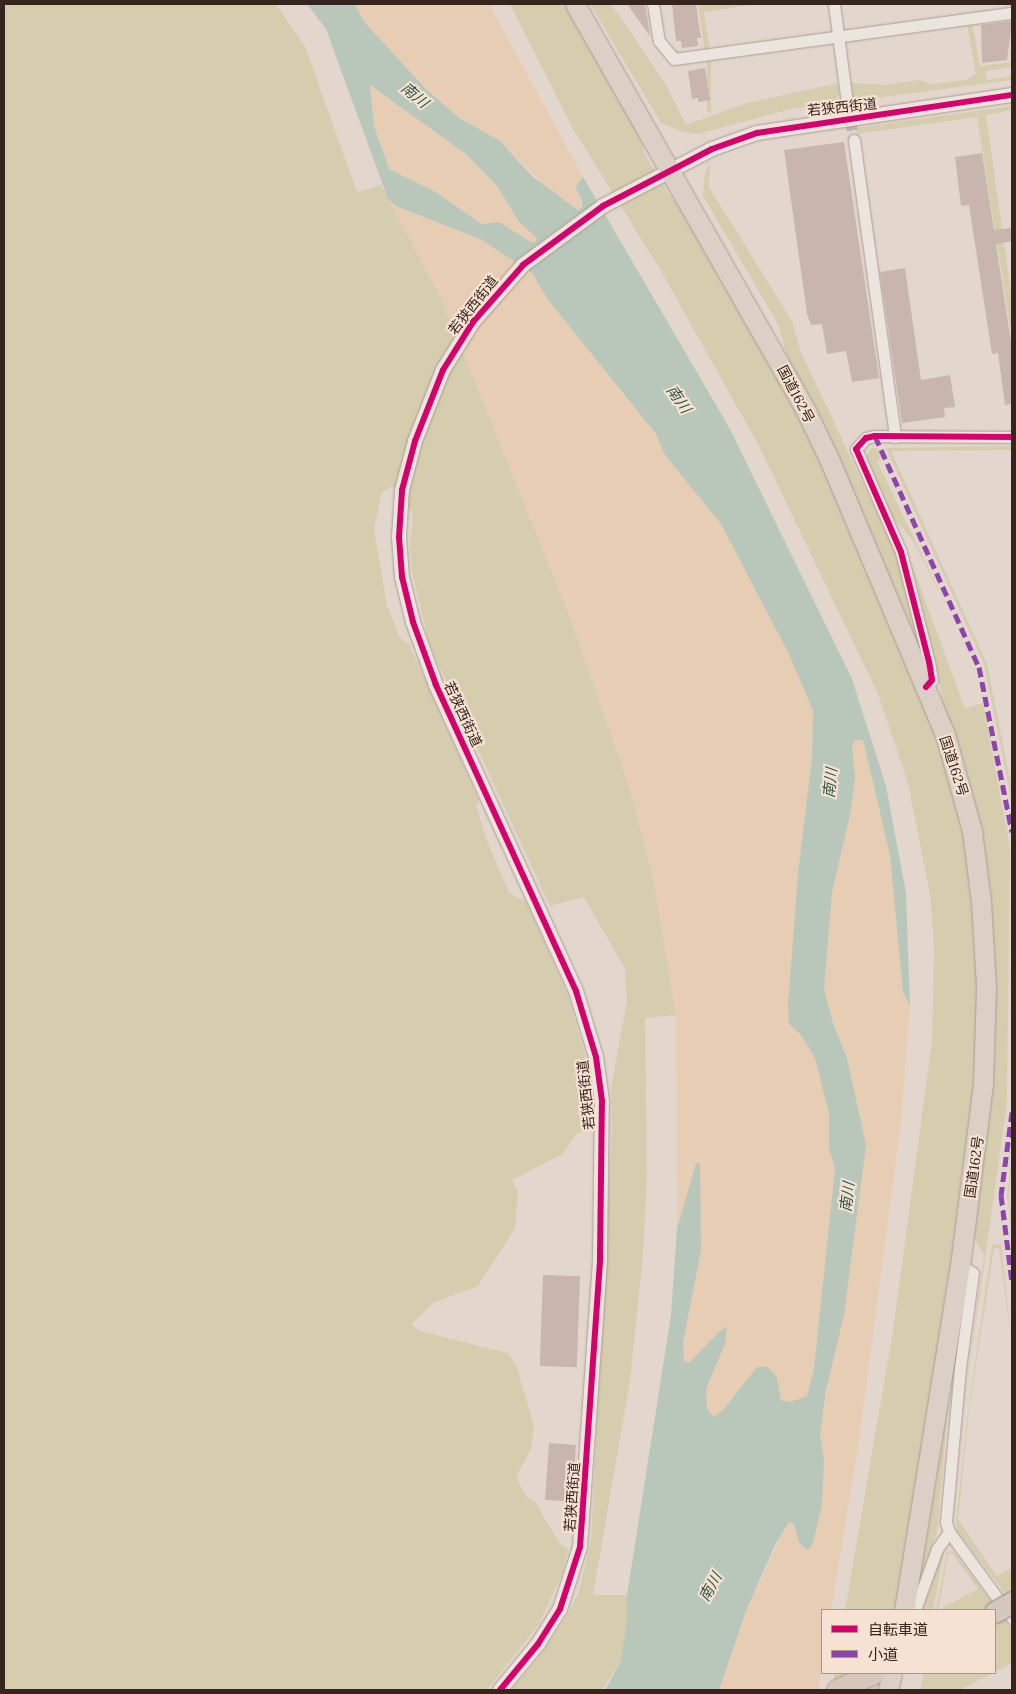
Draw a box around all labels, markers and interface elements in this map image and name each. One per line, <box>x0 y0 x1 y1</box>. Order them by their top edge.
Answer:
water label: 南川 <box>398 78 432 112</box>
street label: 若狭西街道 <box>806 95 878 119</box>
street label: 若狭西街道 <box>445 272 501 338</box>
street label: 国道162号 <box>774 362 818 426</box>
water label: 南川 <box>663 382 695 416</box>
street label: 若狭西街道 <box>441 679 485 749</box>
street label: 国道162号 <box>936 734 972 798</box>
water label: 南川 <box>819 767 841 799</box>
street label: 若狭西街道 <box>574 1059 598 1131</box>
street label: 国道162号 <box>961 1135 987 1199</box>
water label: 南川 <box>836 1181 858 1213</box>
street label: 若狭西街道 <box>561 1461 583 1533</box>
water label: 南川 <box>695 1570 725 1604</box>
legend <box>821 1609 996 1674</box>
text: 自転車道 <box>868 1620 928 1639</box>
text: 小道 <box>868 1645 898 1664</box>

